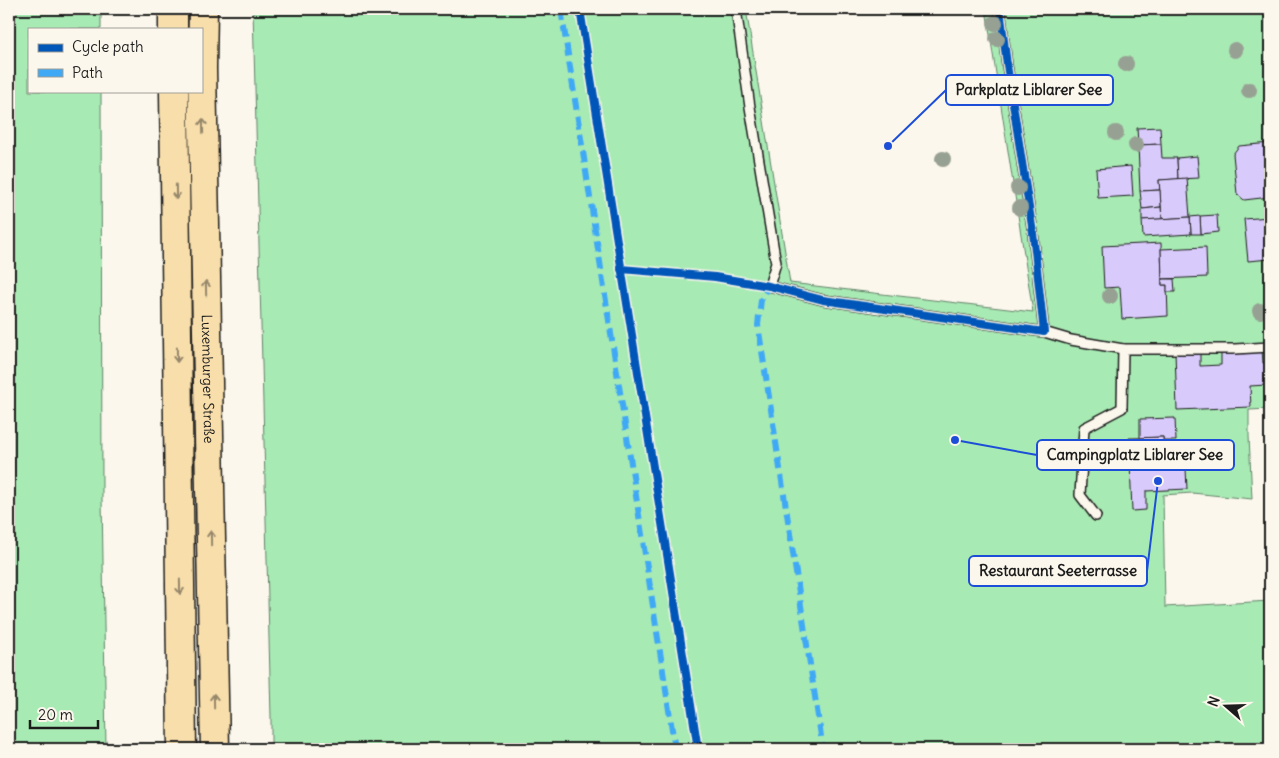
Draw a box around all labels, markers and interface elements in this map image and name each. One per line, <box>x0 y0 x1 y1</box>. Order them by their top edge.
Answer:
legend <box>28 28 202 92</box>
text: Cycle path <box>72 37 144 56</box>
text: Path <box>72 63 103 82</box>
callout: Parkplatz Liblarer See <box>946 75 1113 105</box>
text: Parkplatz Liblarer See <box>956 80 1102 100</box>
one-way arrow <box>198 118 208 134</box>
one-way arrow <box>171 184 181 200</box>
one-way arrow <box>201 280 211 296</box>
street label: Luxemburger Straße <box>198 314 218 444</box>
one-way arrow <box>173 347 182 363</box>
callout: Campingplatz Liblarer See <box>1037 440 1234 470</box>
text: Campingplatz Liblarer See <box>1047 445 1223 465</box>
one-way arrow <box>206 530 216 546</box>
callout: Restaurant Seeterrasse <box>969 556 1147 586</box>
text: Restaurant Seeterrasse <box>979 561 1137 580</box>
one-way arrow <box>175 579 185 595</box>
north arrow <box>1202 680 1252 730</box>
one-way arrow <box>209 693 219 709</box>
text: N <box>1204 694 1224 709</box>
scale bar <box>30 698 98 730</box>
text: 20 m <box>38 705 73 724</box>

